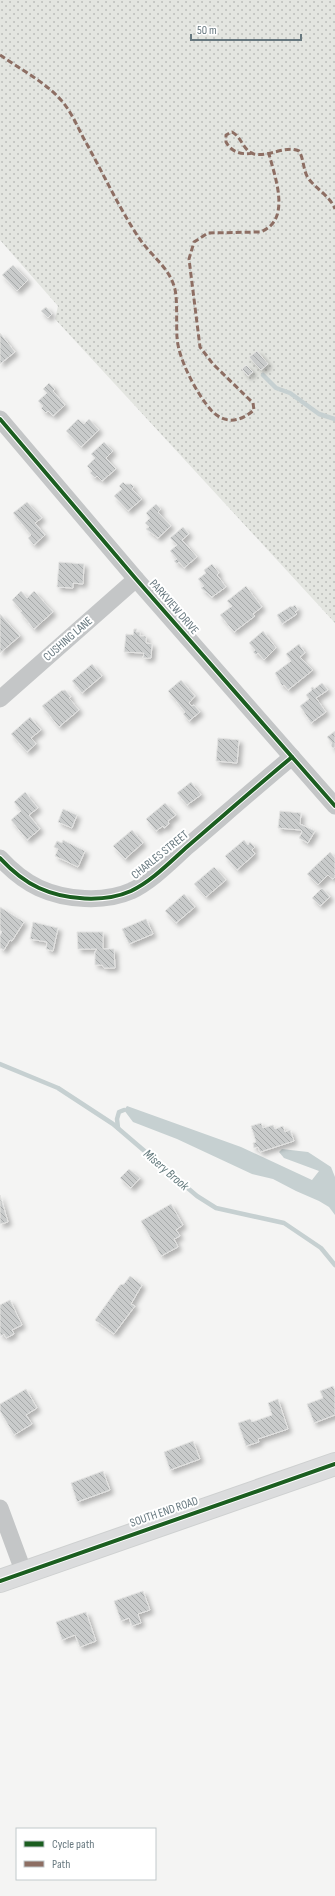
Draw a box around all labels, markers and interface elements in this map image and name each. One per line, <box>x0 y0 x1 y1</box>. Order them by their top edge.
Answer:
scale bar <box>191 16 301 42</box>
text: 50 m <box>197 23 217 38</box>
street label: PARKVIEW DRIVE <box>146 577 202 638</box>
street label: CUSHING LANE <box>40 614 96 664</box>
street label: CHARLES STREET <box>128 827 192 883</box>
water label: Misery Brook <box>140 1146 193 1195</box>
street label: SOUTH END ROAD <box>128 1493 200 1531</box>
legend <box>16 1828 156 1880</box>
text: Cycle path <box>52 1837 94 1852</box>
text: Path <box>52 1857 70 1872</box>

